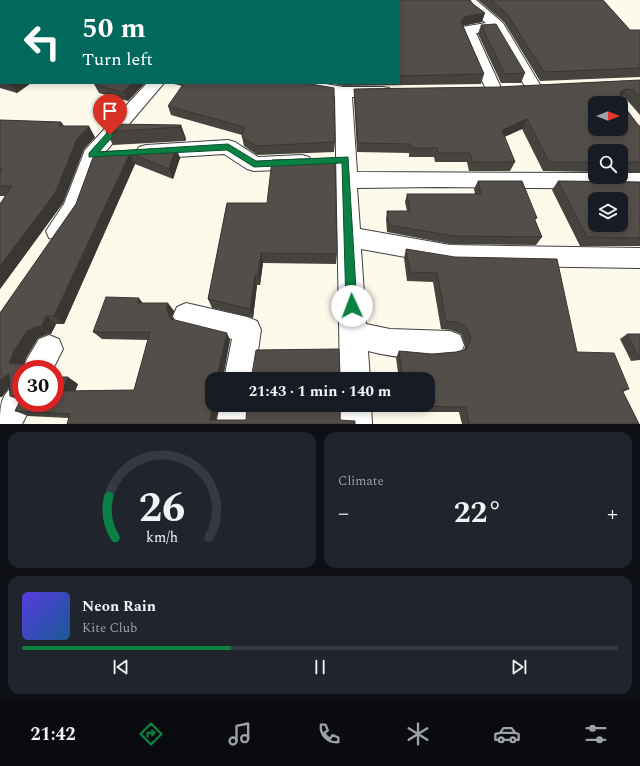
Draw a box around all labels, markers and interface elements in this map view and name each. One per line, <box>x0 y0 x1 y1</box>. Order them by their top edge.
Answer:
text: 50 m <box>82 7 146 50</box>
icon: left <box>16 16 68 68</box>
text: Turn left <box>82 46 153 73</box>
pin <box>93 94 127 135</box>
north arrow <box>588 96 628 136</box>
map controls <box>588 96 628 232</box>
icon: arrive <box>99 100 121 122</box>
button: search <box>588 144 628 184</box>
button: layers <box>588 192 628 232</box>
position arrow <box>331 285 373 327</box>
speed limit sign: 30 <box>12 360 64 412</box>
text: 21:43 · 1 min · 140 m <box>249 380 391 403</box>
text: Climate <box>338 471 384 491</box>
text: 26 <box>139 477 185 540</box>
text: 22° <box>454 490 502 536</box>
text: − <box>338 497 349 530</box>
text: + <box>607 497 618 530</box>
text: km/h <box>146 527 178 549</box>
text: Neon Rain <box>82 595 156 618</box>
text: Kite Club <box>82 618 137 638</box>
icon: previous <box>110 656 132 678</box>
icon: pause <box>309 656 331 678</box>
icon: next <box>508 656 530 678</box>
icon: directions <box>137 720 165 748</box>
icon: music <box>226 720 254 748</box>
icon: phone <box>315 720 343 748</box>
icon: climate <box>404 720 432 748</box>
icon: car <box>493 720 521 748</box>
icon: filters <box>582 720 610 748</box>
text: 21:42 <box>30 721 76 748</box>

